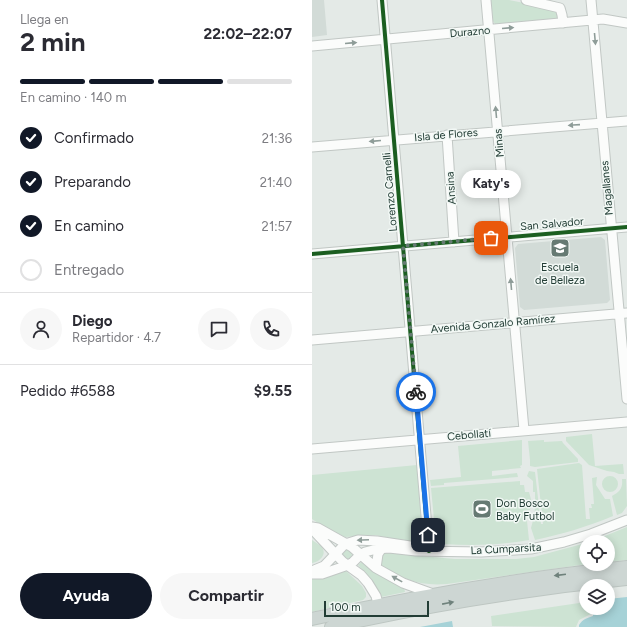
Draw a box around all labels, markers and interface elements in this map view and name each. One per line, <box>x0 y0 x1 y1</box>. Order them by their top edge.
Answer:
text: Llega en <box>20 12 69 27</box>
street label: Durazno <box>449 24 491 40</box>
text: 22:02–22:07 <box>204 25 292 43</box>
one-way arrow <box>502 25 514 32</box>
text: 2 min <box>20 26 86 58</box>
one-way arrow <box>591 33 598 45</box>
one-way arrow <box>345 39 357 46</box>
text: En camino · 140 m <box>20 90 126 105</box>
one-way arrow <box>493 106 499 118</box>
one-way arrow <box>567 122 580 128</box>
street label: Isla de Flores <box>414 126 478 144</box>
icon: check <box>20 127 42 149</box>
street label: Minas <box>491 128 507 158</box>
text: Confirmado <box>54 129 134 147</box>
text: 21:36 <box>262 131 292 146</box>
one-way arrow <box>369 138 381 145</box>
street label: Lorenzo Carnelli <box>380 152 400 232</box>
street label: Magallanes <box>598 160 616 216</box>
callout: Katy's <box>461 170 521 198</box>
icon: check <box>20 171 42 193</box>
street label: Ansina <box>443 171 459 205</box>
text: Preparando <box>54 173 131 191</box>
text: 21:40 <box>260 175 292 190</box>
text: Katy's <box>472 176 510 191</box>
icon: check <box>20 215 42 237</box>
street label: San Salvador <box>520 215 585 233</box>
text: En camino <box>54 217 124 235</box>
text: 21:57 <box>262 219 292 234</box>
pin <box>474 221 508 255</box>
icon: bag <box>480 227 502 249</box>
school or university icon: Escuela de Belleza <box>549 237 571 259</box>
text: Entregado <box>54 261 124 279</box>
place label: Escuela de Belleza <box>535 261 585 287</box>
one-way arrow <box>508 278 515 290</box>
button: person <box>20 308 62 350</box>
button: chat <box>198 308 240 350</box>
button: phone <box>250 308 292 350</box>
text: Diego <box>72 312 112 330</box>
street label: Avenida Gonzalo Ramírez <box>430 312 556 336</box>
text: Repartidor · 4.7 <box>72 330 161 345</box>
courier <box>396 372 436 412</box>
icon: bike <box>405 381 427 403</box>
text: Pedido #6588 <box>20 382 115 400</box>
text: $9.55 <box>254 382 292 400</box>
street label: Cebollatí <box>447 427 492 443</box>
place label: Don Bosco Baby Futbol <box>496 497 555 523</box>
sports icon: Don Bosco Baby Futbol <box>471 498 493 520</box>
pin <box>411 518 445 552</box>
icon: home <box>417 524 439 546</box>
map controls <box>579 535 615 615</box>
button: locate <box>579 535 615 571</box>
one-way arrow <box>357 537 369 544</box>
street label: La Cumparsita <box>470 541 542 557</box>
one-way arrow <box>554 572 566 578</box>
button: Ayuda <box>20 573 152 619</box>
button: Compartir <box>160 573 292 619</box>
one-way arrow <box>391 576 403 583</box>
button: layers <box>579 579 615 615</box>
scale bar <box>324 599 429 618</box>
one-way arrow <box>442 600 454 606</box>
text: 100 m <box>330 601 361 614</box>

